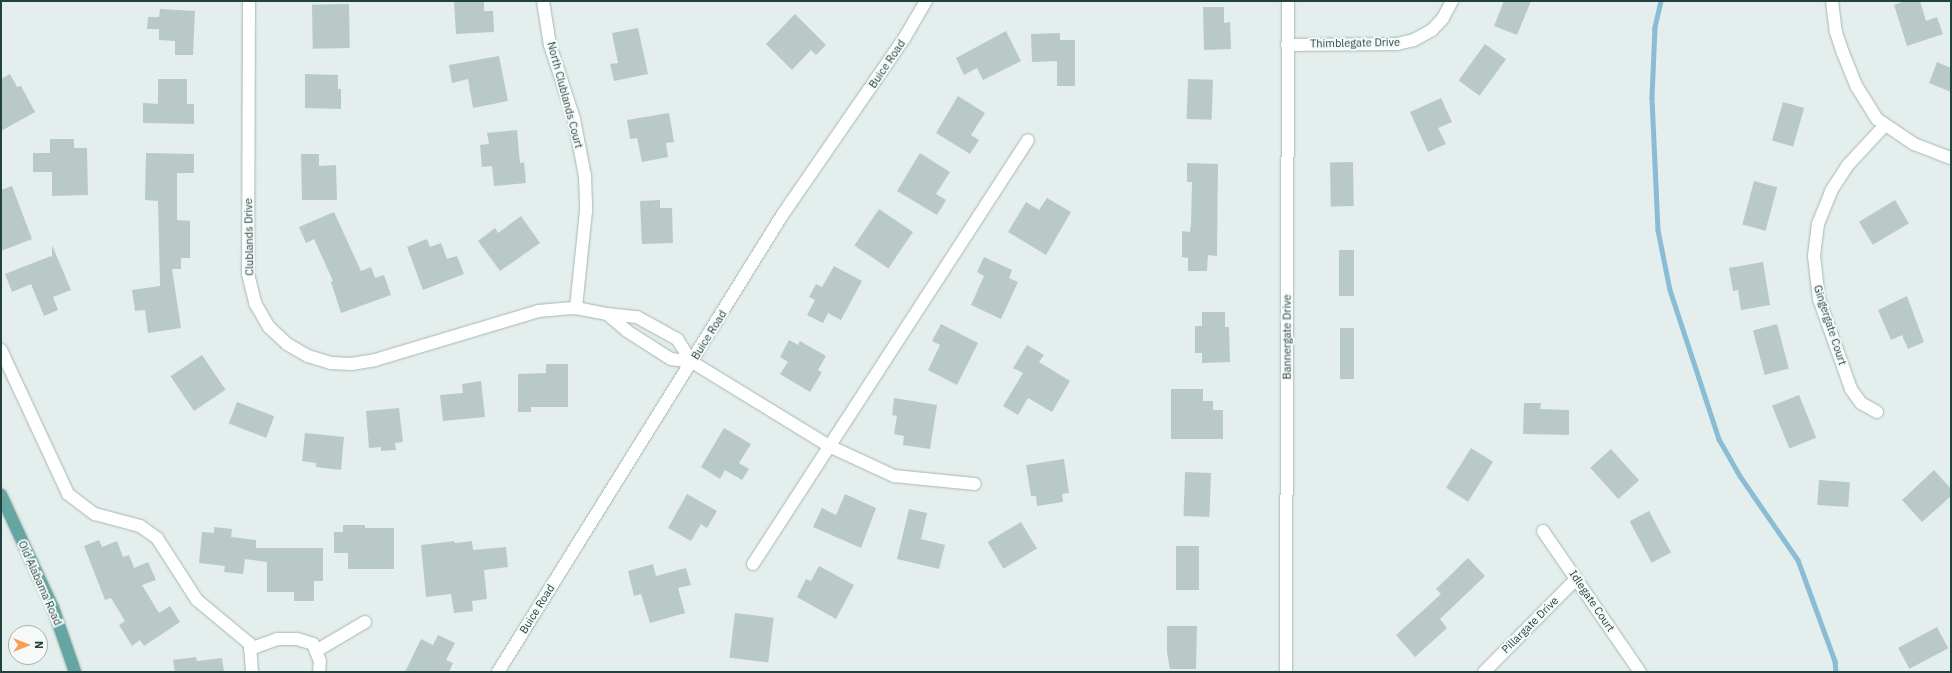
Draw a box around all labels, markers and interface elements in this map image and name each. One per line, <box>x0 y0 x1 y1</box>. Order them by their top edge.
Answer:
street label: Thimblegate Drive <box>1310 36 1400 50</box>
street label: Buice Road <box>866 37 908 91</box>
street label: North Clublands Court <box>544 40 586 150</box>
street label: Clublands Drive <box>242 198 256 276</box>
street label: Gingergate Court <box>1811 283 1849 367</box>
street label: Bannergate Drive <box>1280 294 1294 380</box>
street label: Buice Road <box>689 308 729 362</box>
street label: Old Alabama Road <box>15 539 65 627</box>
street label: Idlegate Court <box>1567 568 1617 634</box>
street label: Buice Road <box>517 582 557 636</box>
street label: Pillargate Drive <box>1499 594 1561 656</box>
north arrow <box>8 625 48 665</box>
text: N <box>32 641 46 649</box>

